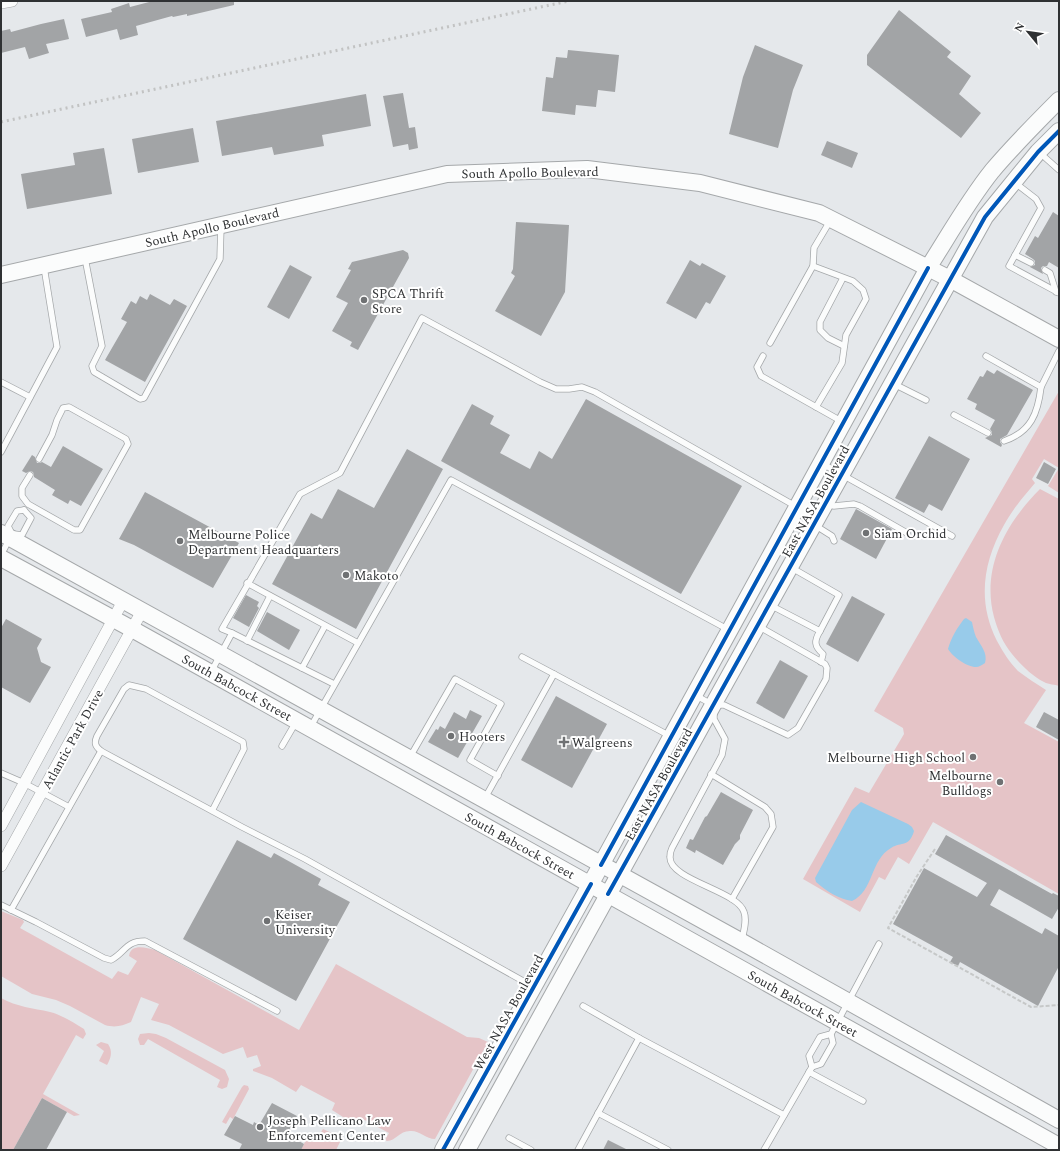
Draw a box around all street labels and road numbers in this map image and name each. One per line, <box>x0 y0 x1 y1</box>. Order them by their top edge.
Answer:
street label: South Apollo Boulevard <box>461 162 599 184</box>
street label: South Apollo Boulevard <box>143 203 281 253</box>
street label: East NASA Boulevard <box>777 442 855 561</box>
street label: South Babcock Street <box>178 649 296 727</box>
street label: Atlantic Park Drive <box>37 686 109 793</box>
street label: East NASA Boulevard <box>620 725 698 844</box>
street label: South Babcock Street <box>461 807 579 885</box>
street label: West NASA Boulevard <box>469 951 549 1074</box>
street label: South Babcock Street <box>744 965 862 1043</box>

